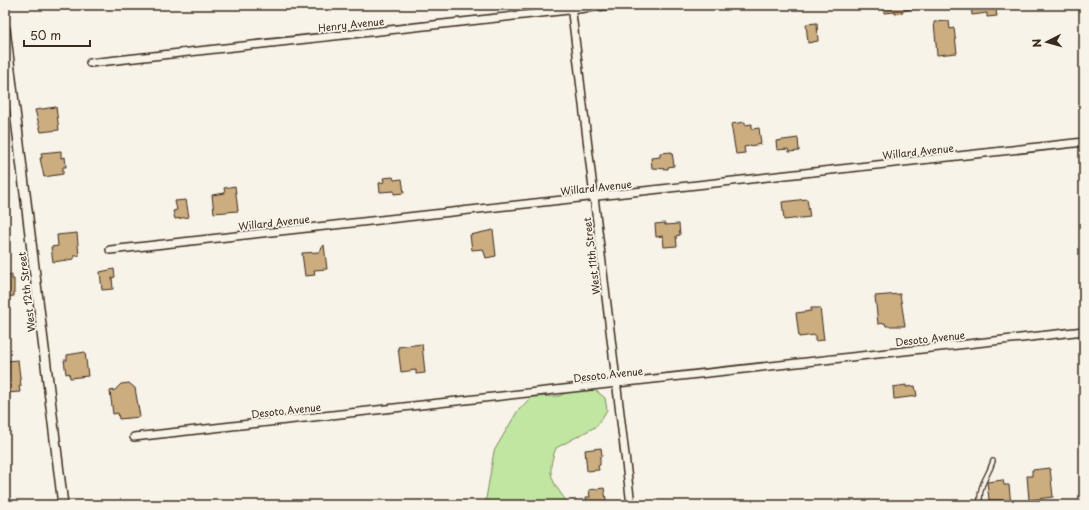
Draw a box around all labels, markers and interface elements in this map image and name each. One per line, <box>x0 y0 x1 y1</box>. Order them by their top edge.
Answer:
street label: Henry Avenue <box>317 13 385 35</box>
scale bar <box>24 22 90 48</box>
north arrow <box>1027 22 1067 62</box>
text: 50 m <box>30 26 61 44</box>
text: N <box>1028 38 1045 48</box>
street label: Willard Avenue <box>882 140 955 162</box>
street label: Willard Avenue <box>560 176 633 198</box>
street label: Willard Avenue <box>238 211 311 233</box>
street label: West 11th Street <box>579 217 603 295</box>
street label: West 12th Street <box>14 251 38 333</box>
street label: Desoto Avenue <box>894 327 966 349</box>
street label: Desoto Avenue <box>572 363 644 385</box>
street label: Desoto Avenue <box>250 399 322 421</box>

